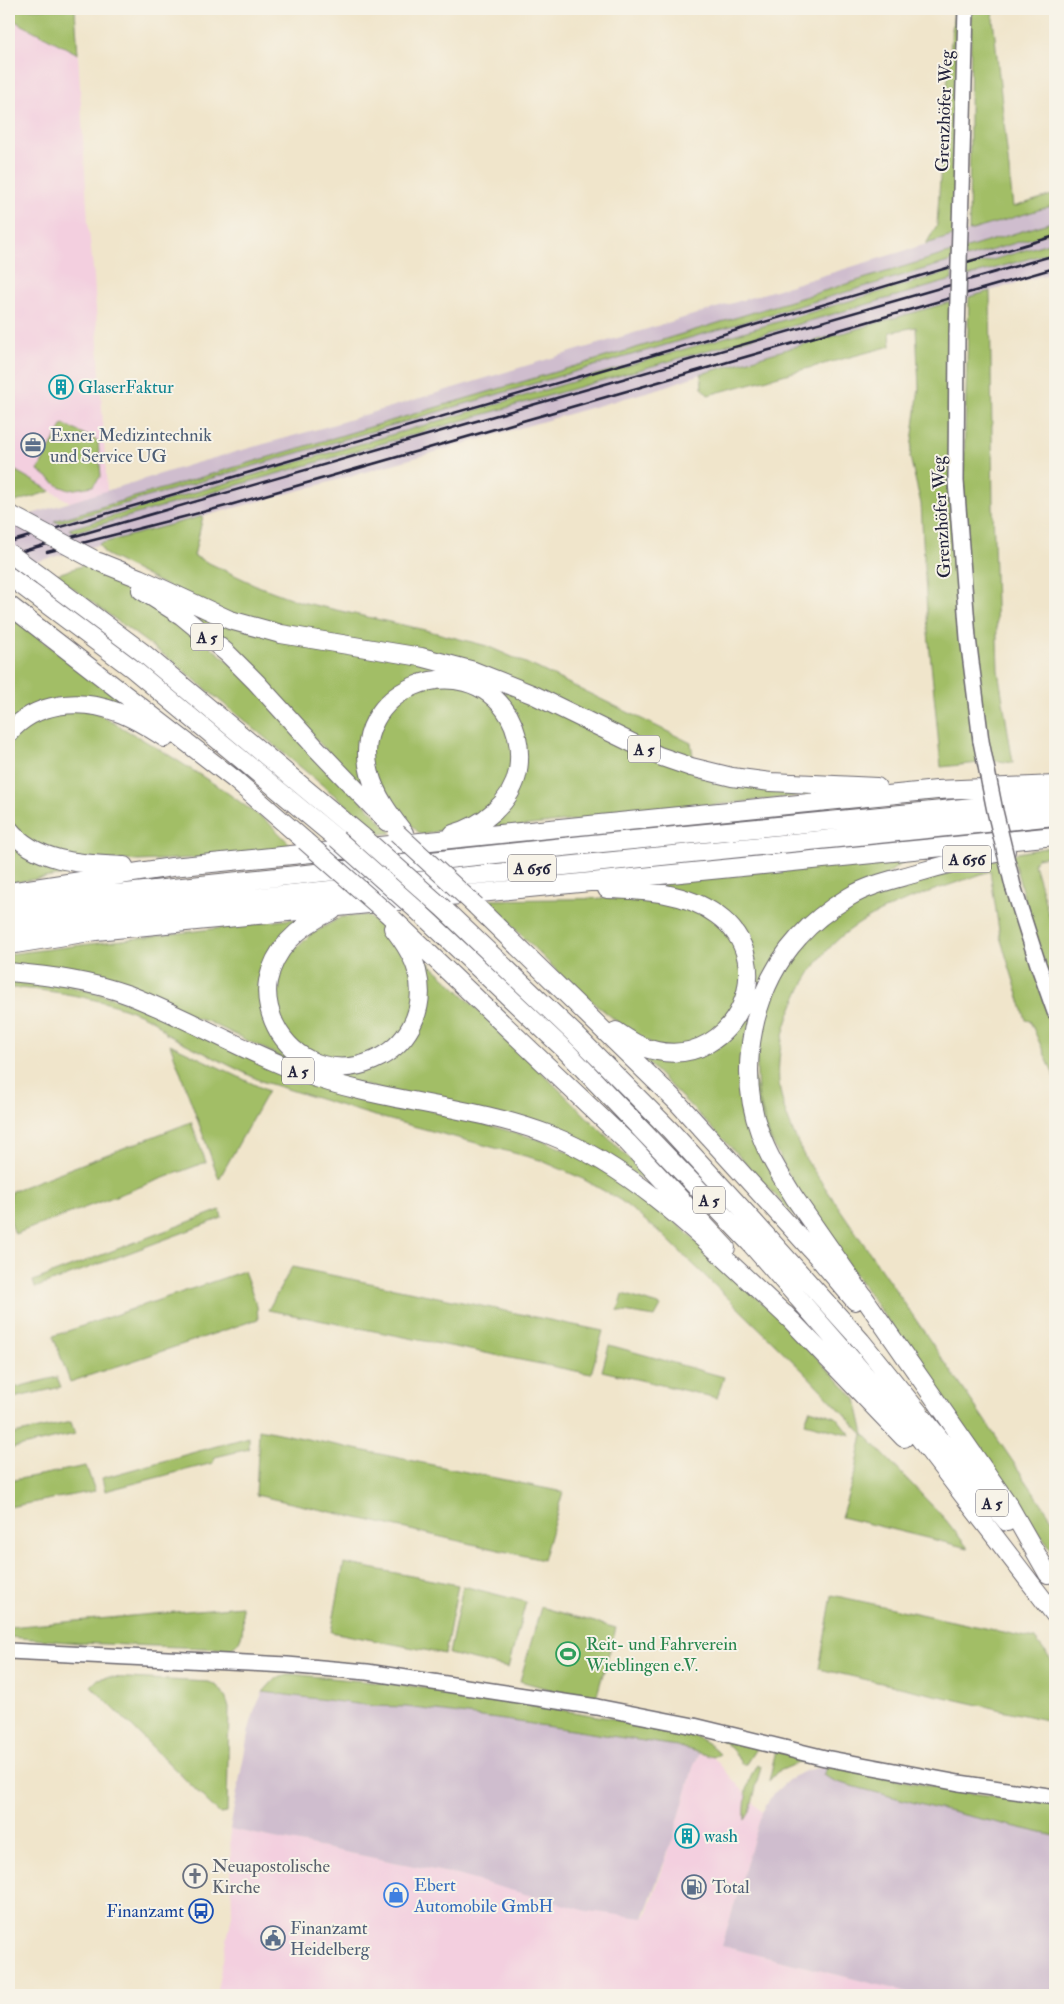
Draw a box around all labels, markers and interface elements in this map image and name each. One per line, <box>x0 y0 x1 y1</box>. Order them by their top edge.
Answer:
street label: Grenzhöfer Weg <box>931 48 958 173</box>
building icon: GlaserFaktur <box>48 374 74 400</box>
place label: GlaserFaktur <box>78 376 174 399</box>
place label: Exner Medizintechnik und Service UG <box>50 424 212 468</box>
office icon: Exner Medizintechnik und Service UG <box>20 432 46 458</box>
street label: Grenzhöfer Weg <box>927 454 956 579</box>
road number: A 5 <box>191 624 223 650</box>
road number: A 5 <box>628 736 660 762</box>
road number: A 656 <box>943 846 991 872</box>
road number: A 656 <box>508 854 556 881</box>
road number: A 5 <box>282 1058 314 1084</box>
road number: A 5 <box>693 1186 725 1214</box>
road number: A 5 <box>976 1490 1008 1516</box>
place label: Reit- und Fahrverein Wieblingen e.V. <box>585 1633 737 1677</box>
sports icon: Reit- und Fahrverein Wieblingen e.V. <box>555 1641 581 1667</box>
building icon: wash <box>674 1823 700 1849</box>
place label: wash <box>704 1825 739 1848</box>
place label: Neuapostolische Kirche <box>212 1855 331 1899</box>
church icon: Neuapostolische Kirche <box>182 1863 208 1889</box>
place label: Ebert Automobile GmbH <box>413 1874 553 1918</box>
fuel station icon: Total <box>681 1874 707 1900</box>
place label: Total <box>712 1876 750 1899</box>
shop icon: Ebert Automobile GmbH <box>383 1882 409 1908</box>
bus stop icon: Finanzamt <box>188 1898 214 1924</box>
place label: Finanzamt <box>106 1900 184 1923</box>
place label: Finanzamt Heidelberg <box>290 1917 371 1961</box>
public building icon: Finanzamt Heidelberg <box>260 1925 286 1951</box>

